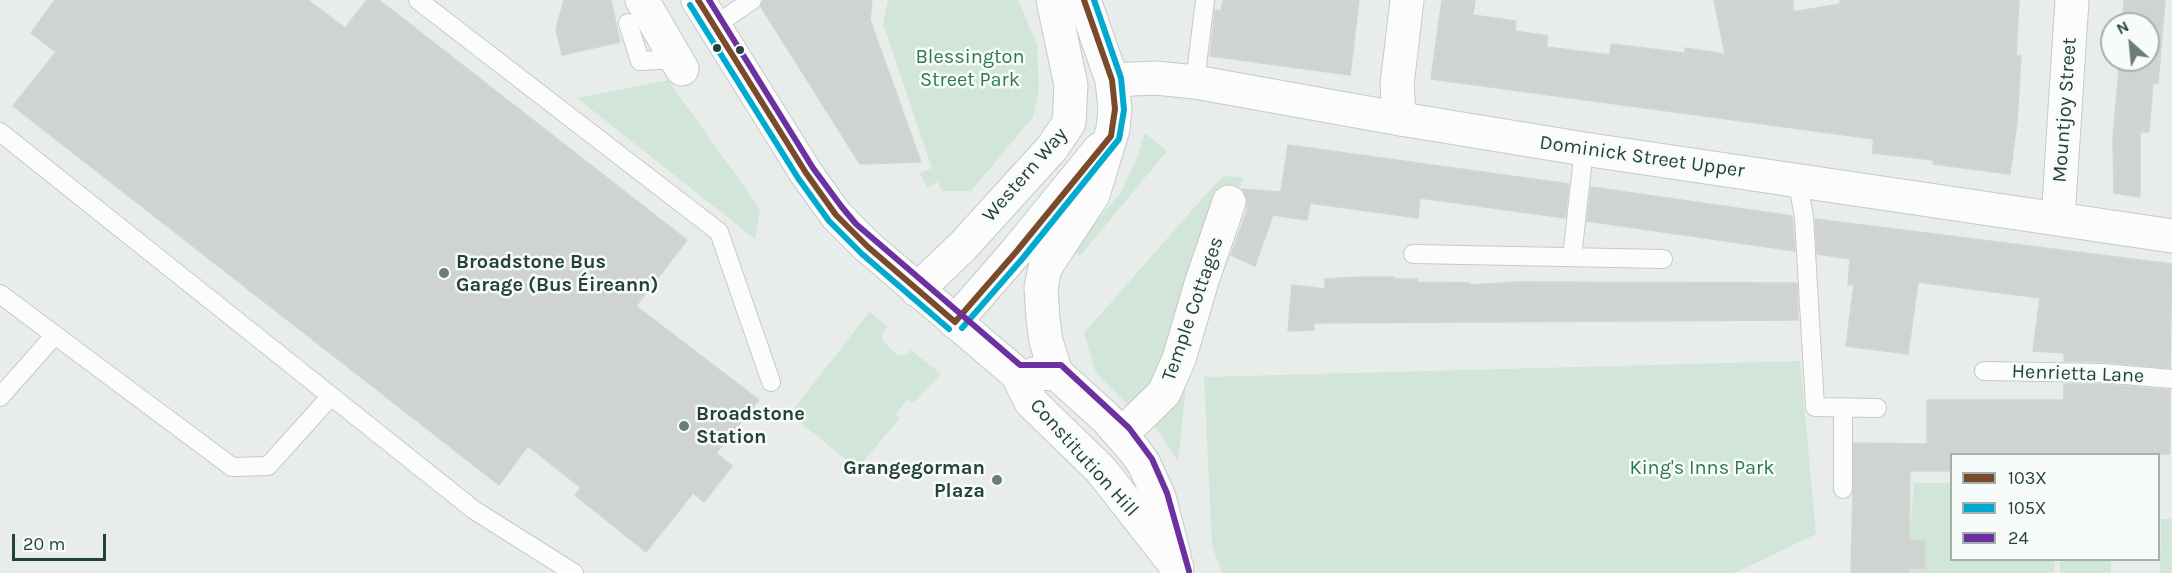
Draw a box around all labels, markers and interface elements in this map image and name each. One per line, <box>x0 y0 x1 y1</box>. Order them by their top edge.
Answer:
north arrow <box>2100 12 2160 72</box>
text: N <box>2113 16 2132 38</box>
street label: Mountjoy Street <box>2048 36 2082 184</box>
unlabelled marker <box>711 42 723 54</box>
unlabelled marker <box>734 44 746 56</box>
park label: Blessington Street Park <box>915 45 1025 92</box>
street label: Western Way <box>977 123 1073 227</box>
street label: Dominick Street Upper <box>1538 131 1746 183</box>
street label: Temple Cottages <box>1157 234 1229 384</box>
place label: Broadstone Bus Garage (Bus Éireann) <box>456 250 659 297</box>
marker: Broadstone Bus Garage (Bus Éireann) <box>437 266 451 280</box>
street label: Henrietta Lane <box>2011 360 2145 388</box>
street label: Constitution Hill <box>1025 394 1143 522</box>
place label: Broadstone Station <box>696 402 805 449</box>
marker: Broadstone Station <box>677 419 691 433</box>
legend <box>1950 453 2160 561</box>
place label: Grangegorman Plaza <box>843 456 985 503</box>
park label: King's Inns Park <box>1629 456 1775 480</box>
text: 103X <box>2008 467 2047 489</box>
marker: Grangegorman Plaza <box>990 473 1004 487</box>
text: 105X <box>2008 497 2046 519</box>
scale bar <box>15 522 110 560</box>
text: 24 <box>2008 527 2028 549</box>
text: 20 m <box>23 533 65 555</box>

